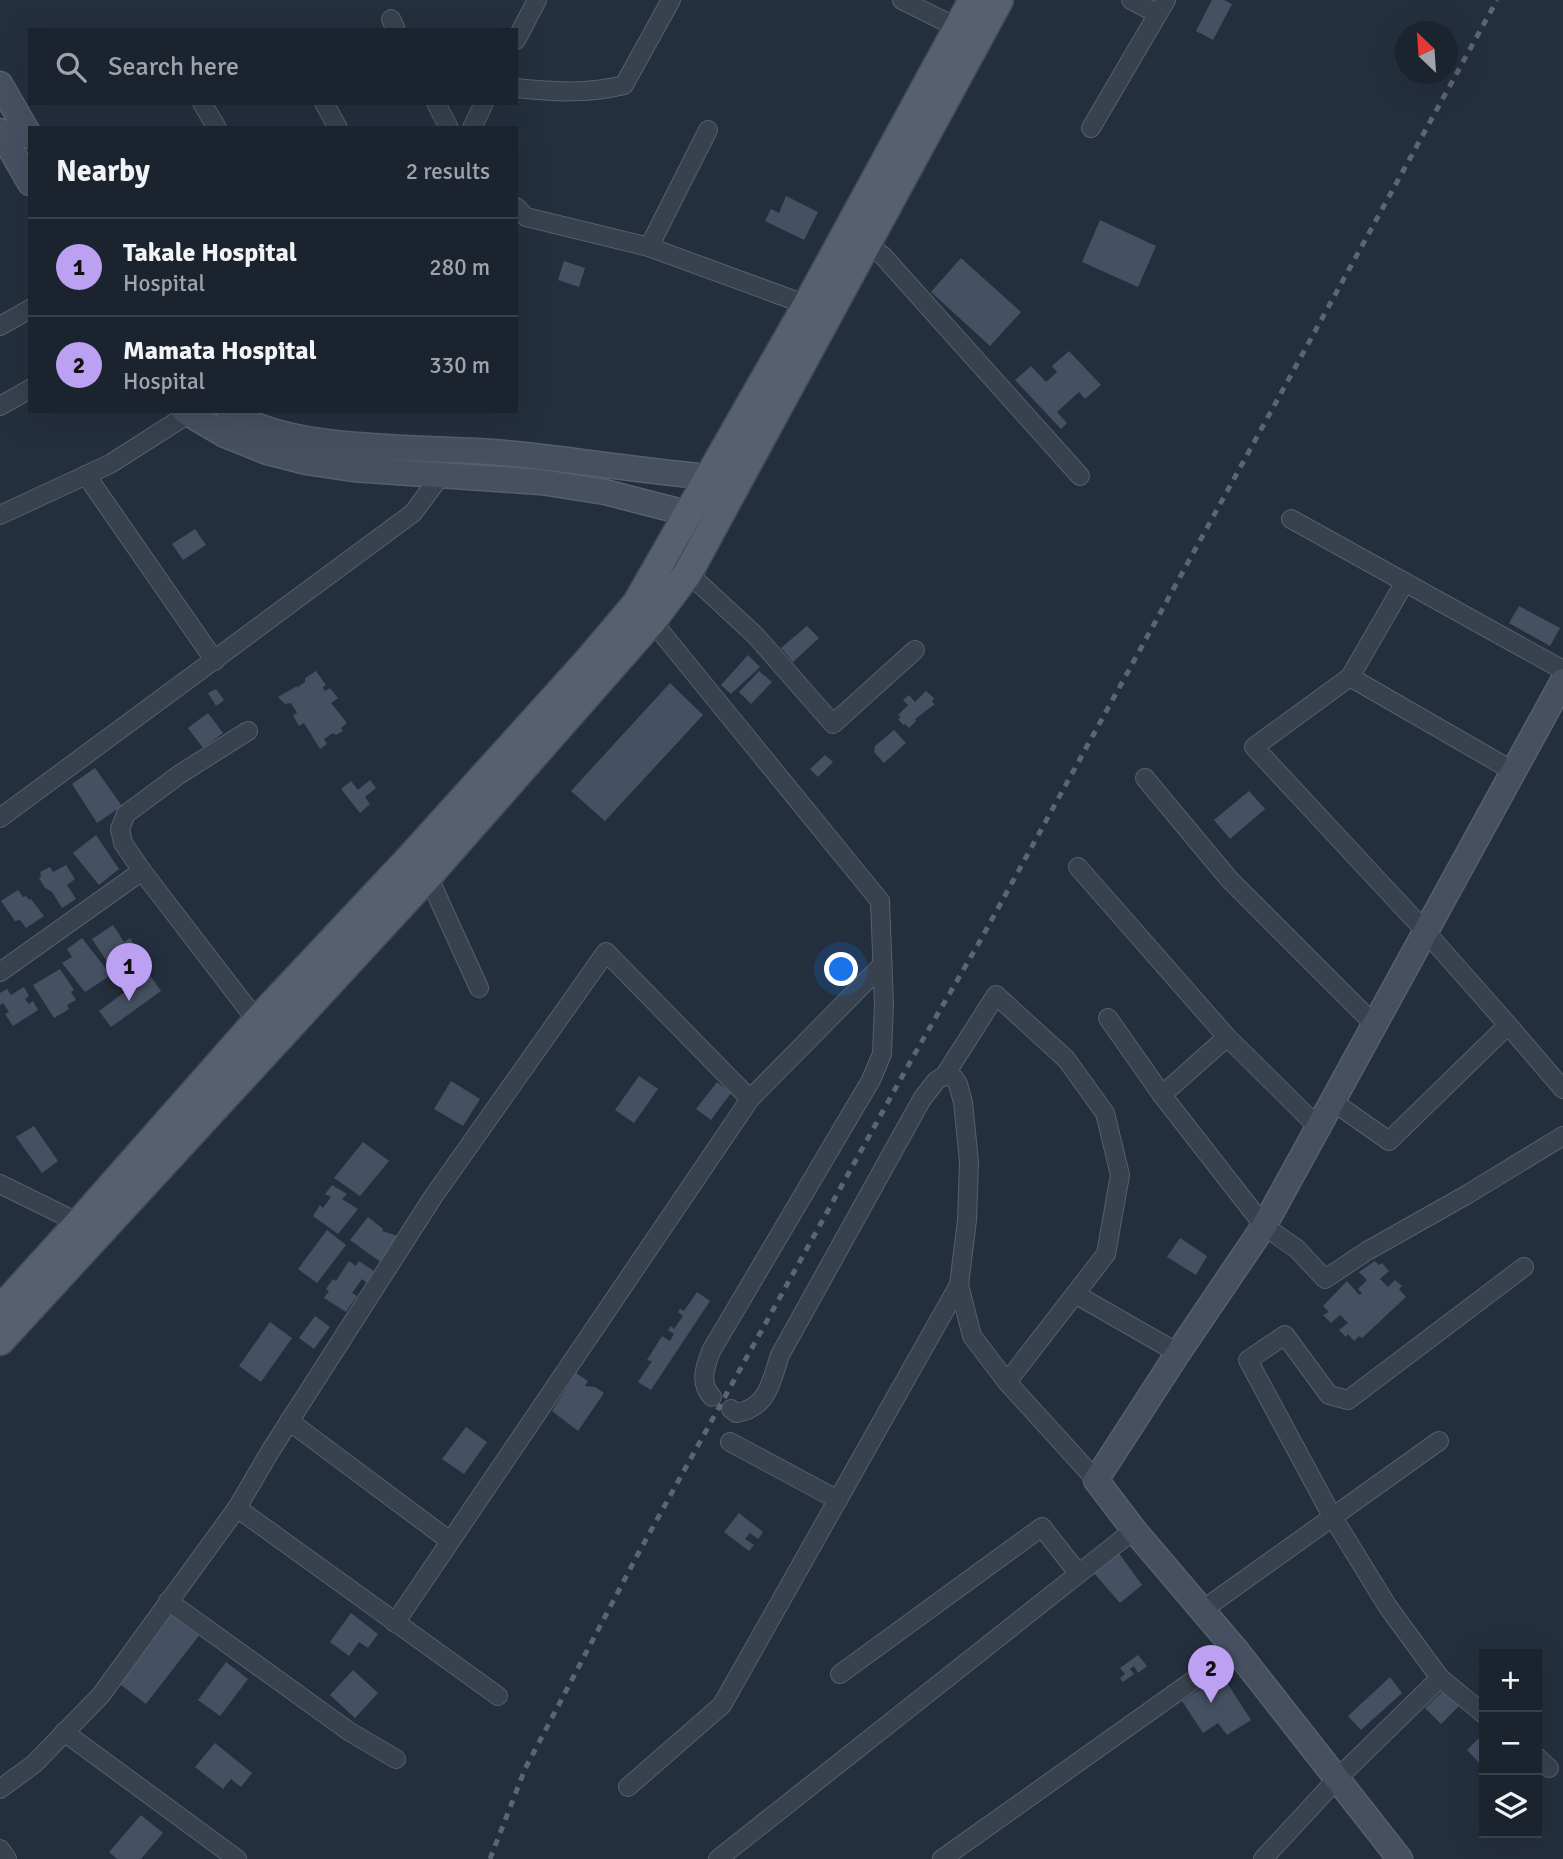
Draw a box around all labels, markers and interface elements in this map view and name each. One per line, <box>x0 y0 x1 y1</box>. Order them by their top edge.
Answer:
north arrow <box>1395 21 1458 84</box>
search box <box>28 28 518 105</box>
icon: search <box>52 48 90 86</box>
text: Search here <box>108 51 239 83</box>
text: Nearby <box>56 153 150 190</box>
text: 2 results <box>406 157 490 186</box>
text: Takale Hospital <box>123 237 297 269</box>
text: 1 <box>73 253 85 282</box>
text: 280 m <box>429 253 490 282</box>
text: Hospital <box>123 269 205 298</box>
text: Mamata Hospital <box>123 335 317 367</box>
text: 2 <box>73 351 85 380</box>
text: 330 m <box>429 351 490 380</box>
text: Hospital <box>123 367 205 396</box>
pin: 1 <box>106 943 152 1001</box>
your location <box>824 952 858 986</box>
pin: 2 <box>1188 1645 1234 1703</box>
map controls <box>1479 1649 1542 1838</box>
button: + <box>1479 1649 1542 1712</box>
button: − <box>1479 1712 1542 1775</box>
button: layers <box>1479 1775 1542 1838</box>

